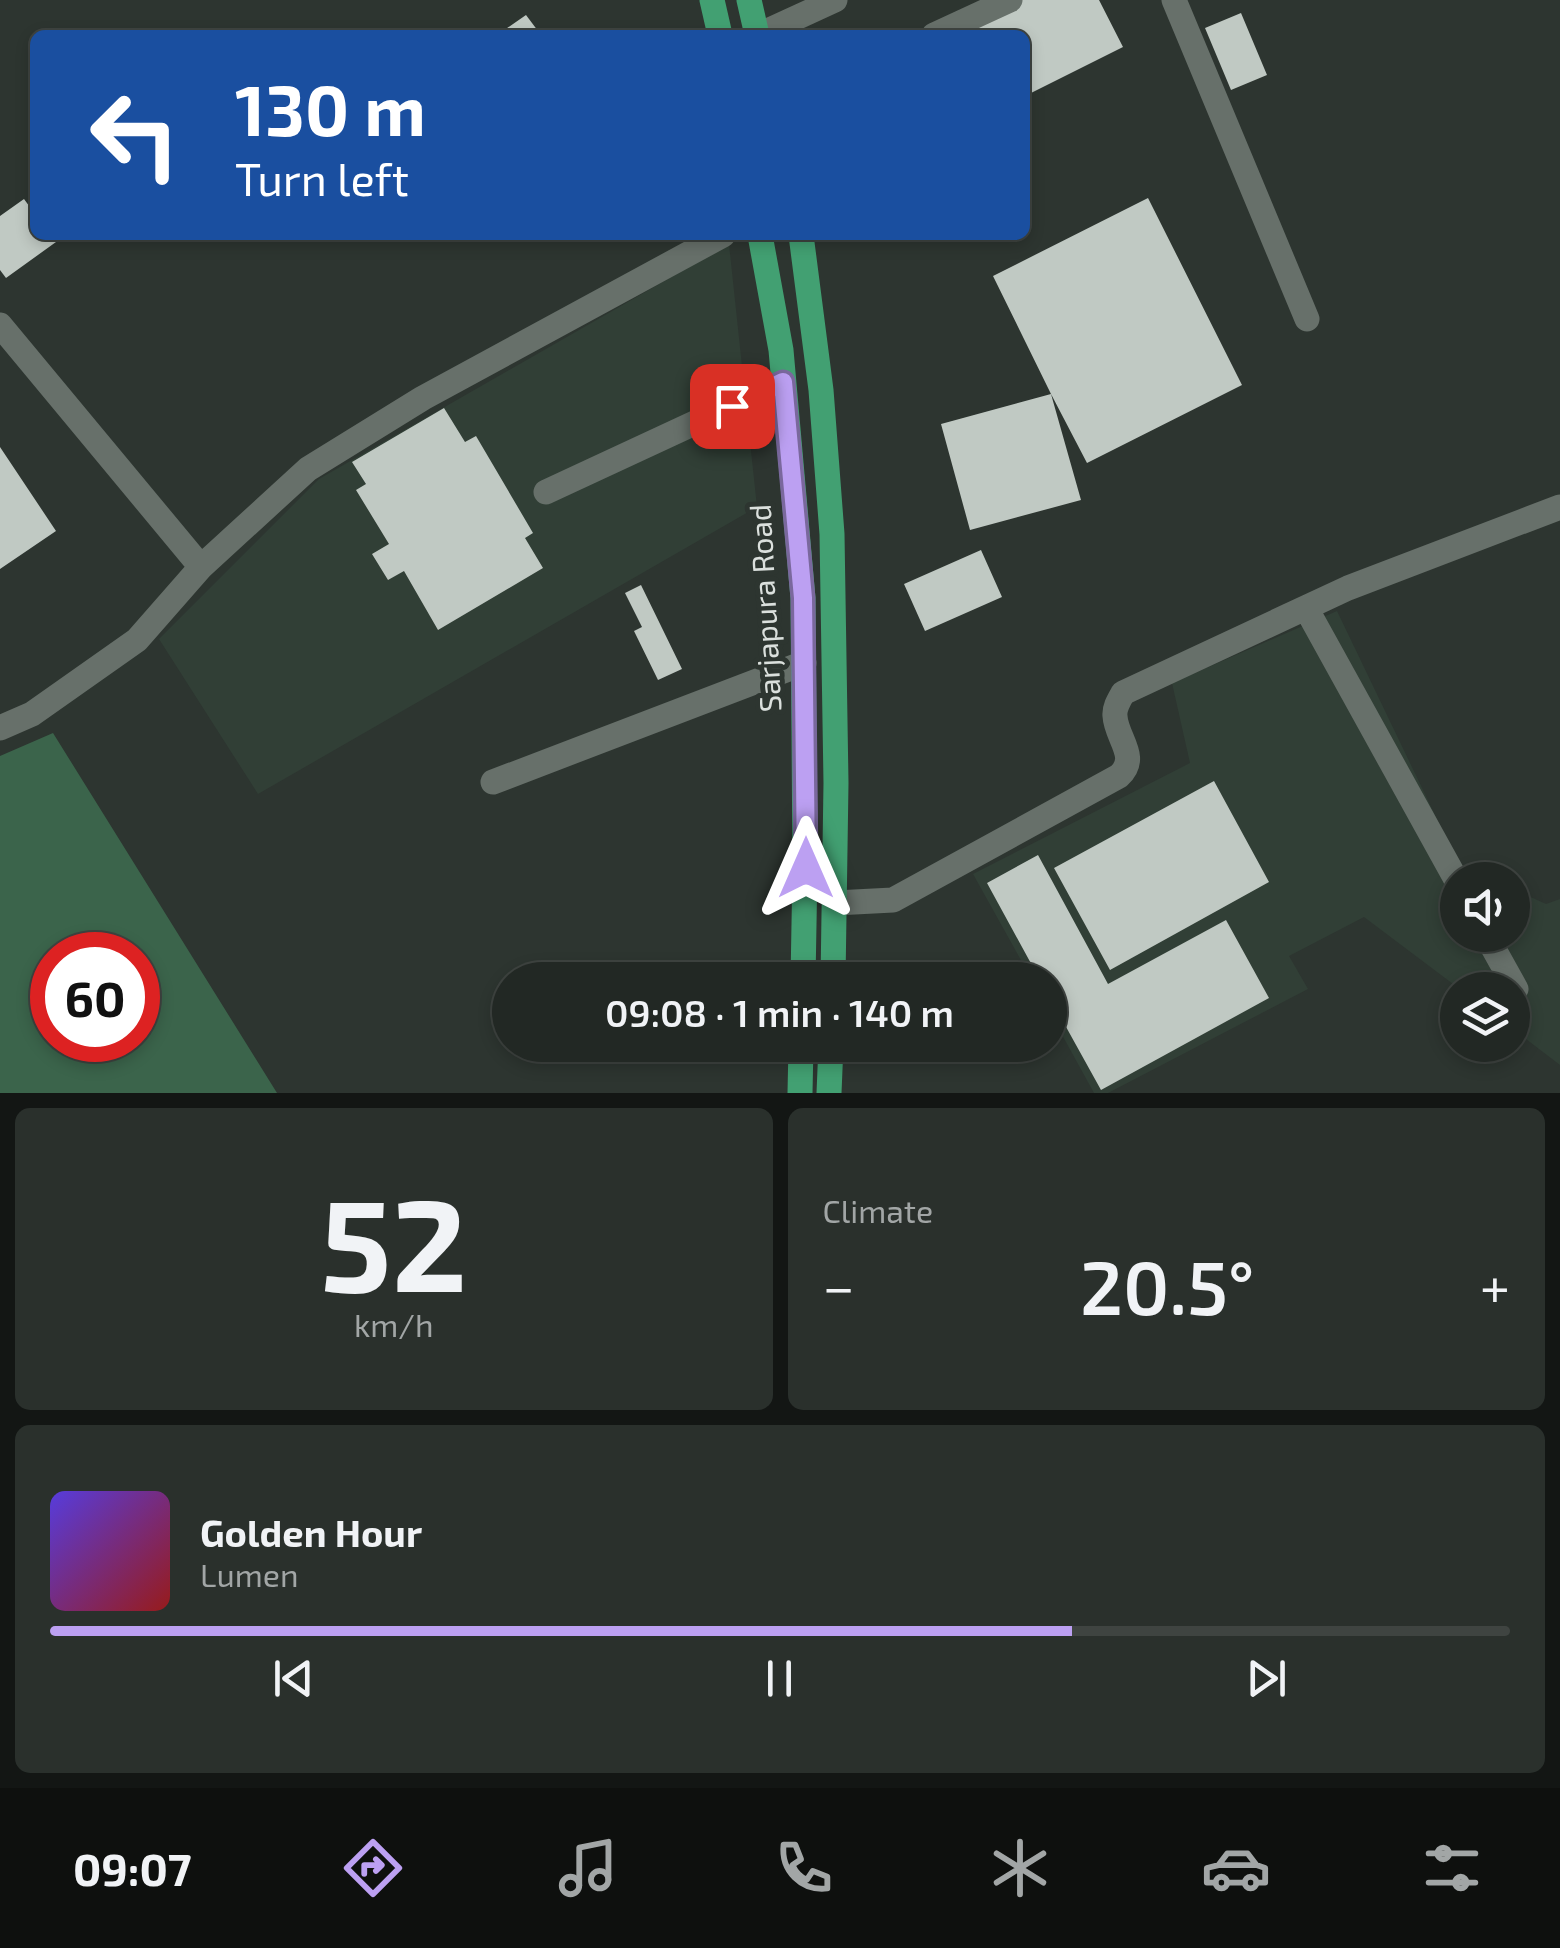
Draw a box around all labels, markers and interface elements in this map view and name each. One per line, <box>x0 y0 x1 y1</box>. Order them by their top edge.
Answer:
text: 130 m <box>235 66 426 150</box>
icon: left <box>70 70 200 200</box>
text: Turn left <box>235 151 409 205</box>
pin <box>690 364 775 449</box>
icon: arrive <box>705 379 760 434</box>
street label: Sarjapura Road <box>741 503 787 713</box>
position arrow <box>754 816 858 920</box>
map controls <box>1440 862 1530 1062</box>
button: sound <box>1440 862 1530 952</box>
speed limit sign: 60 <box>30 932 160 1062</box>
button: layers <box>1440 972 1530 1062</box>
text: 09:08 · 1 min · 140 m <box>605 989 954 1035</box>
text: 52 <box>320 1162 467 1318</box>
text: Climate <box>823 1191 933 1229</box>
text: 20.5° <box>1080 1240 1254 1330</box>
text: − <box>823 1252 855 1318</box>
text: + <box>1480 1252 1510 1318</box>
text: km/h <box>354 1305 433 1343</box>
text: Golden Hour <box>200 1509 422 1555</box>
text: Lumen <box>200 1555 299 1593</box>
icon: previous <box>266 1651 321 1706</box>
icon: pause <box>752 1651 807 1706</box>
icon: next <box>1239 1651 1294 1706</box>
icon: directions <box>338 1833 408 1903</box>
icon: music <box>553 1833 623 1903</box>
icon: phone <box>769 1833 839 1903</box>
icon: climate <box>985 1833 1055 1903</box>
icon: car <box>1201 1833 1271 1903</box>
icon: filters <box>1417 1833 1487 1903</box>
text: 09:07 <box>73 1841 192 1895</box>

